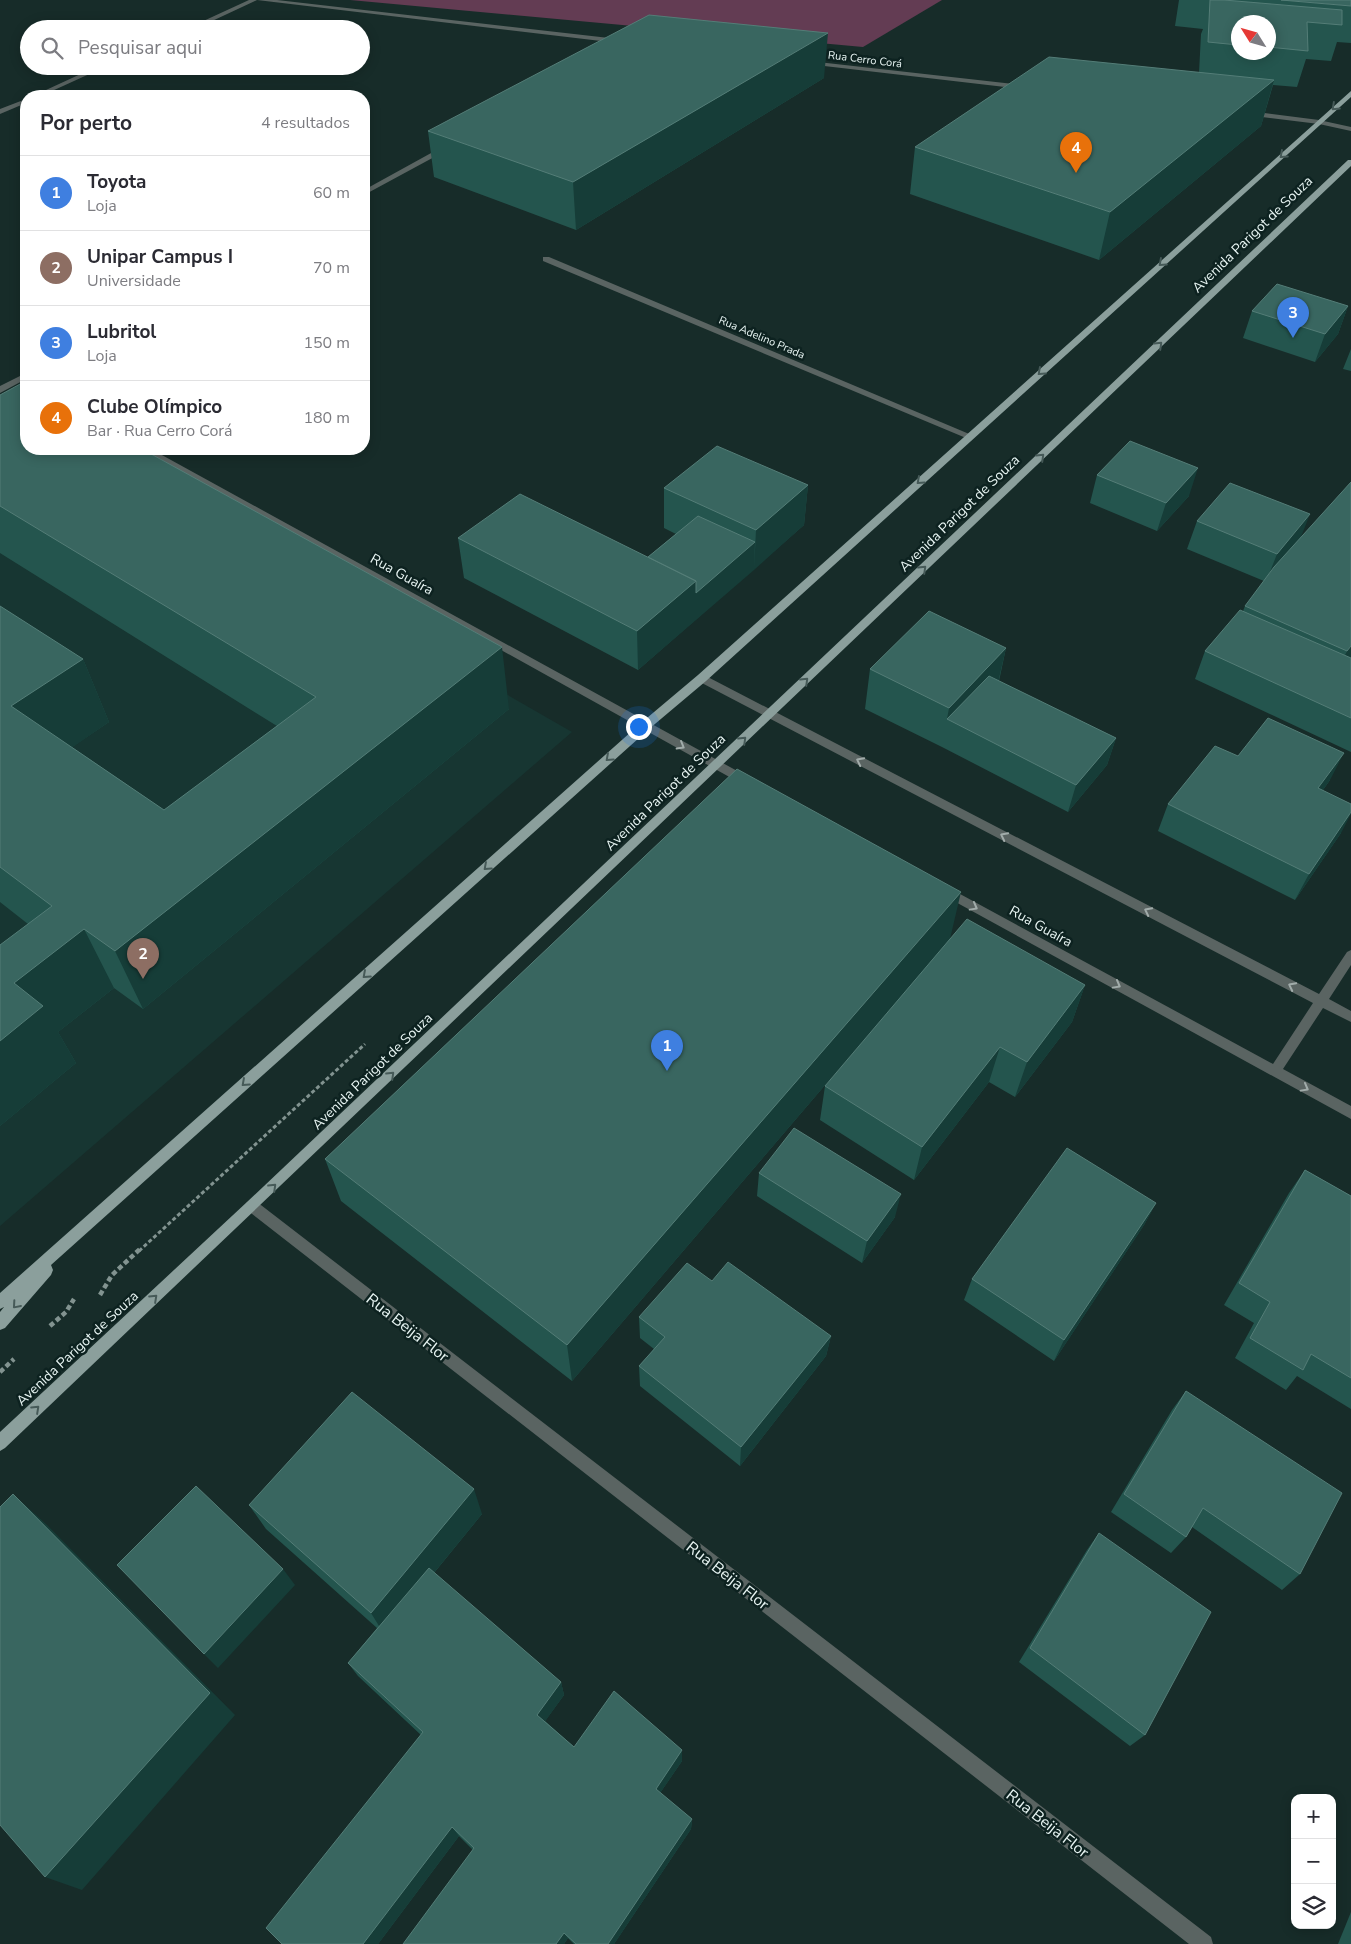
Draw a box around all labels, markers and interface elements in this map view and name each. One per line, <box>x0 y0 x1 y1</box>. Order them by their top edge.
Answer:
north arrow <box>1231 15 1276 60</box>
search box <box>20 20 370 75</box>
icon: search <box>38 34 66 62</box>
text: Pesquisar aqui <box>78 35 202 61</box>
street label: Rua Cerro Corá <box>827 48 903 72</box>
one-way arrow <box>1332 101 1341 110</box>
text: Por perto <box>40 109 132 137</box>
text: 4 resultados <box>261 112 350 134</box>
pin: 4 <box>1060 132 1092 173</box>
one-way arrow <box>1279 149 1288 158</box>
text: Toyota <box>87 169 146 195</box>
street label: Avenida Parigot de Souza <box>1188 172 1317 297</box>
text: 1 <box>51 182 61 204</box>
text: 60 m <box>313 182 350 204</box>
text: Loja <box>87 195 117 217</box>
text: Unipar Campus I <box>87 244 233 270</box>
text: 2 <box>51 257 61 279</box>
text: 70 m <box>313 257 350 279</box>
one-way arrow <box>1158 258 1167 267</box>
text: Universidade <box>87 270 181 292</box>
pin: 3 <box>1277 297 1309 338</box>
street label: Rua Adelino Prada <box>716 313 807 362</box>
text: Lubritol <box>87 319 156 345</box>
text: 3 <box>51 332 61 354</box>
text: 150 m <box>303 332 350 354</box>
one-way arrow <box>1153 342 1162 351</box>
text: Loja <box>87 345 117 367</box>
one-way arrow <box>1038 366 1047 375</box>
text: Clube Olímpico <box>87 394 222 420</box>
text: 4 <box>51 407 61 429</box>
text: 180 m <box>303 407 350 429</box>
text: Bar · Rua Cerro Corá <box>87 420 232 442</box>
street label: Avenida Parigot de Souza <box>895 451 1024 576</box>
one-way arrow <box>1035 454 1044 463</box>
one-way arrow <box>917 475 926 484</box>
street label: Rua Guaíra <box>367 549 437 600</box>
one-way arrow <box>917 566 926 575</box>
one-way arrow <box>800 678 809 687</box>
your location <box>626 714 652 740</box>
street label: Avenida Parigot de Souza <box>601 730 730 855</box>
one-way arrow <box>738 737 747 746</box>
one-way arrow <box>675 740 684 750</box>
one-way arrow <box>605 753 614 762</box>
one-way arrow <box>856 757 865 767</box>
one-way arrow <box>1000 832 1009 842</box>
one-way arrow <box>484 861 493 870</box>
one-way arrow <box>969 900 978 910</box>
street label: Rua Guaíra <box>1006 901 1076 952</box>
one-way arrow <box>1144 907 1153 917</box>
pin: 2 <box>127 938 159 979</box>
one-way arrow <box>363 969 372 978</box>
one-way arrow <box>1111 978 1120 988</box>
one-way arrow <box>1288 982 1297 992</box>
street label: Avenida Parigot de Souza <box>308 1009 437 1134</box>
pin: 1 <box>651 1030 683 1071</box>
one-way arrow <box>385 1072 394 1081</box>
one-way arrow <box>242 1078 251 1087</box>
one-way arrow <box>1300 1082 1309 1092</box>
one-way arrow <box>267 1184 276 1193</box>
street label: Avenida Parigot de Souza <box>12 1287 143 1410</box>
street label: Rua Beija Flor <box>361 1288 454 1367</box>
one-way arrow <box>149 1295 158 1304</box>
one-way arrow <box>13 1299 22 1308</box>
one-way arrow <box>30 1406 39 1415</box>
street label: Rua Beija Flor <box>681 1536 774 1615</box>
street label: Rua Beija Flor <box>1001 1784 1094 1863</box>
map controls <box>1291 1794 1336 1929</box>
button: + <box>1291 1794 1336 1839</box>
button: − <box>1291 1839 1336 1884</box>
button: layers <box>1291 1884 1336 1929</box>

